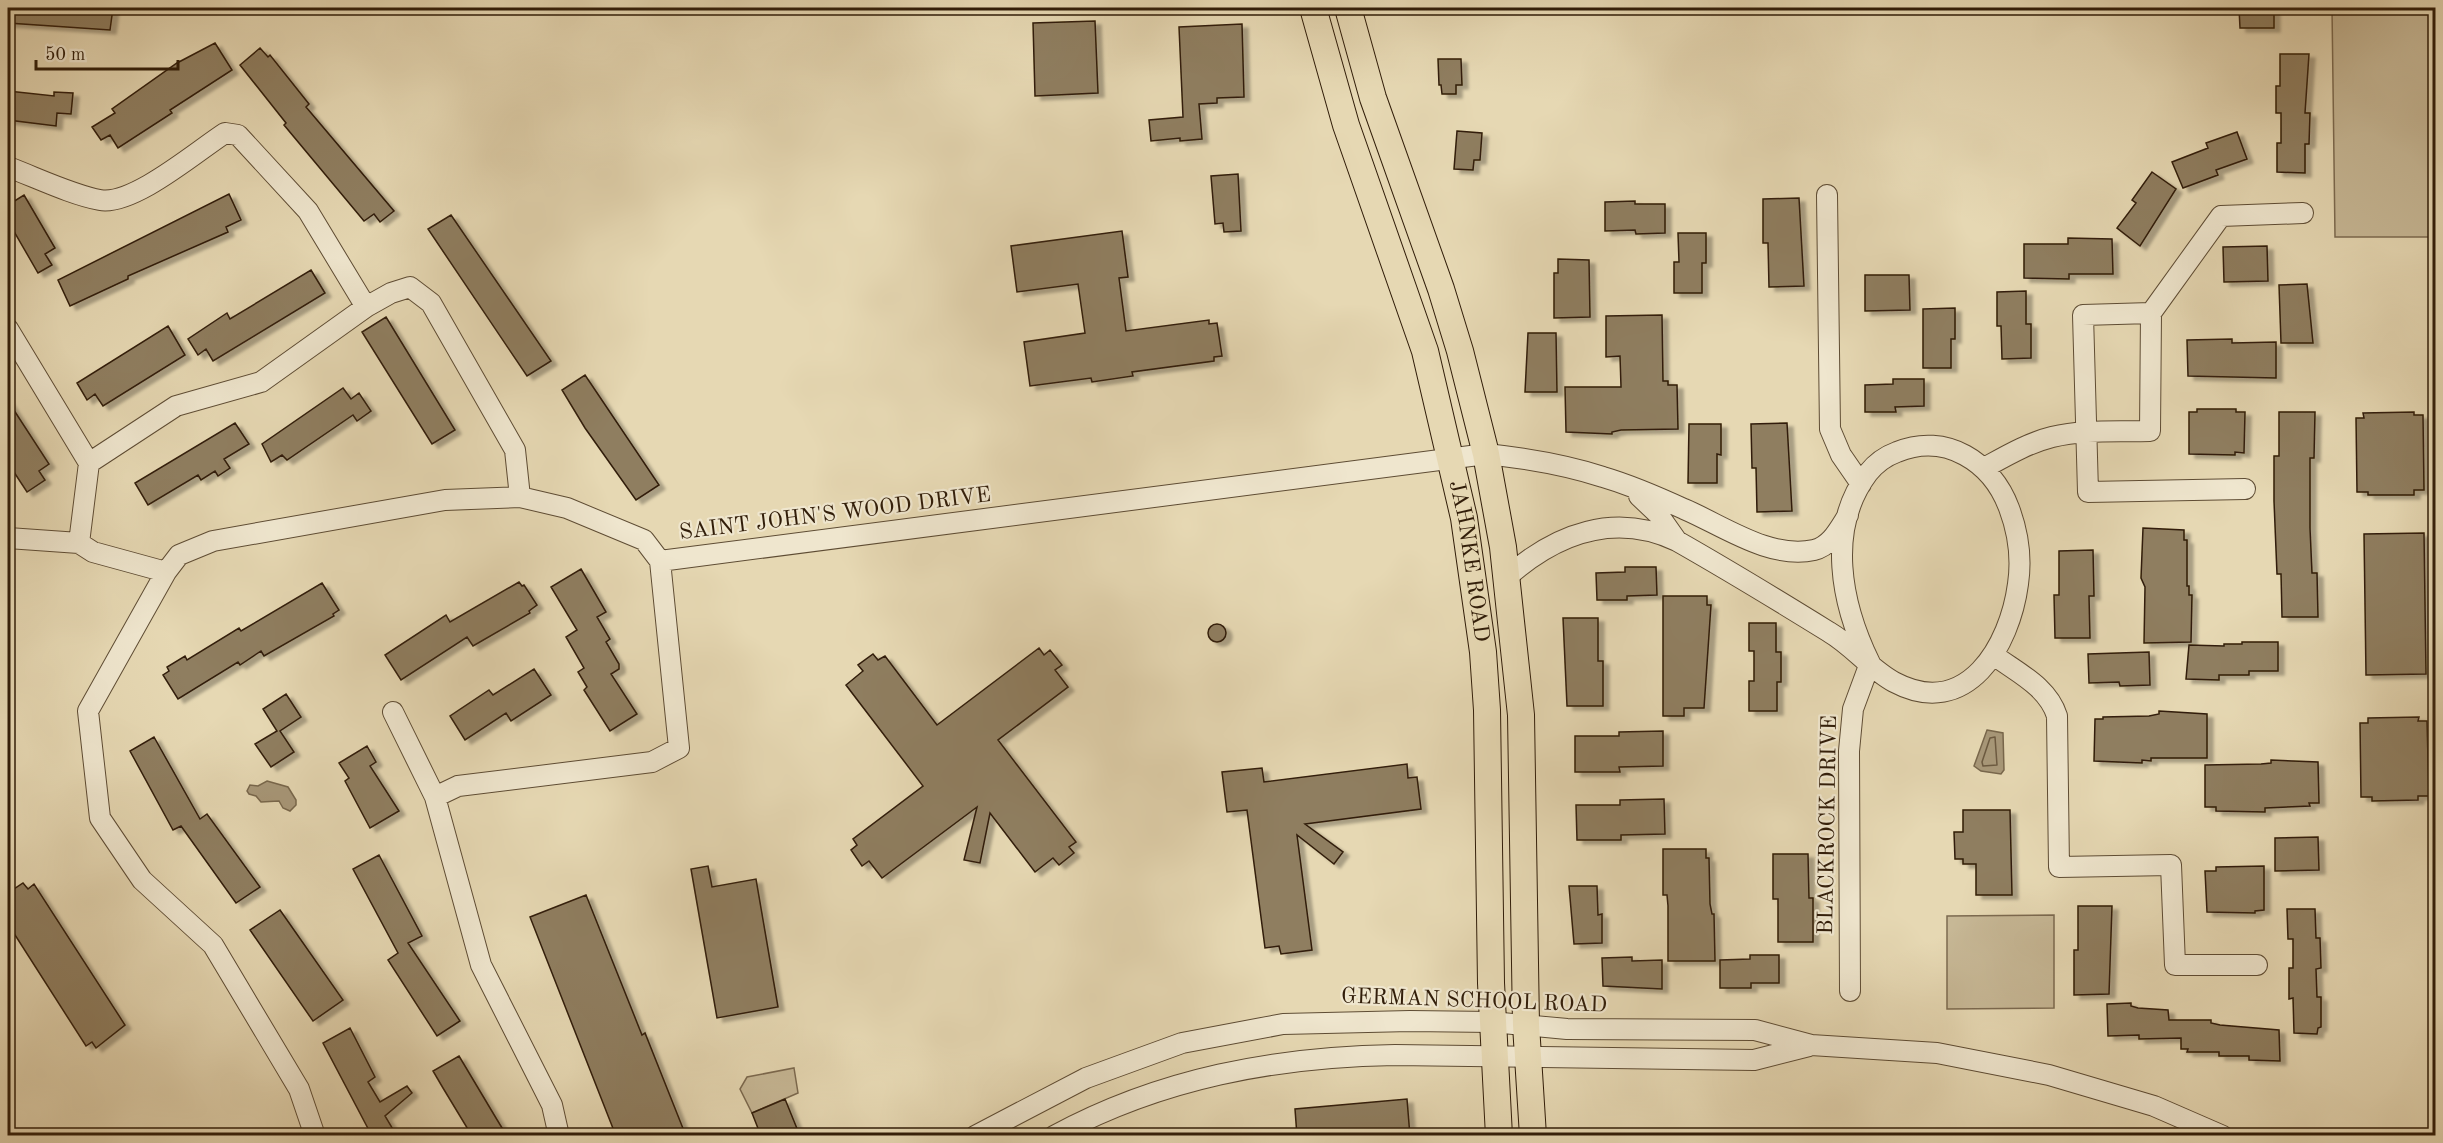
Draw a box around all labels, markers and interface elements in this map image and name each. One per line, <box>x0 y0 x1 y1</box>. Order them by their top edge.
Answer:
scale bar <box>36 33 178 71</box>
text: 50 m <box>45 46 85 64</box>
street label: JAHNKE ROAD <box>1445 478 1492 644</box>
street label: SAINT JOHN'S WOOD DRIVE <box>678 484 992 544</box>
street label: BLACKROCK DRIVE <box>1815 715 1841 935</box>
street label: GERMAN SCHOOL ROAD <box>1341 985 1607 1017</box>

